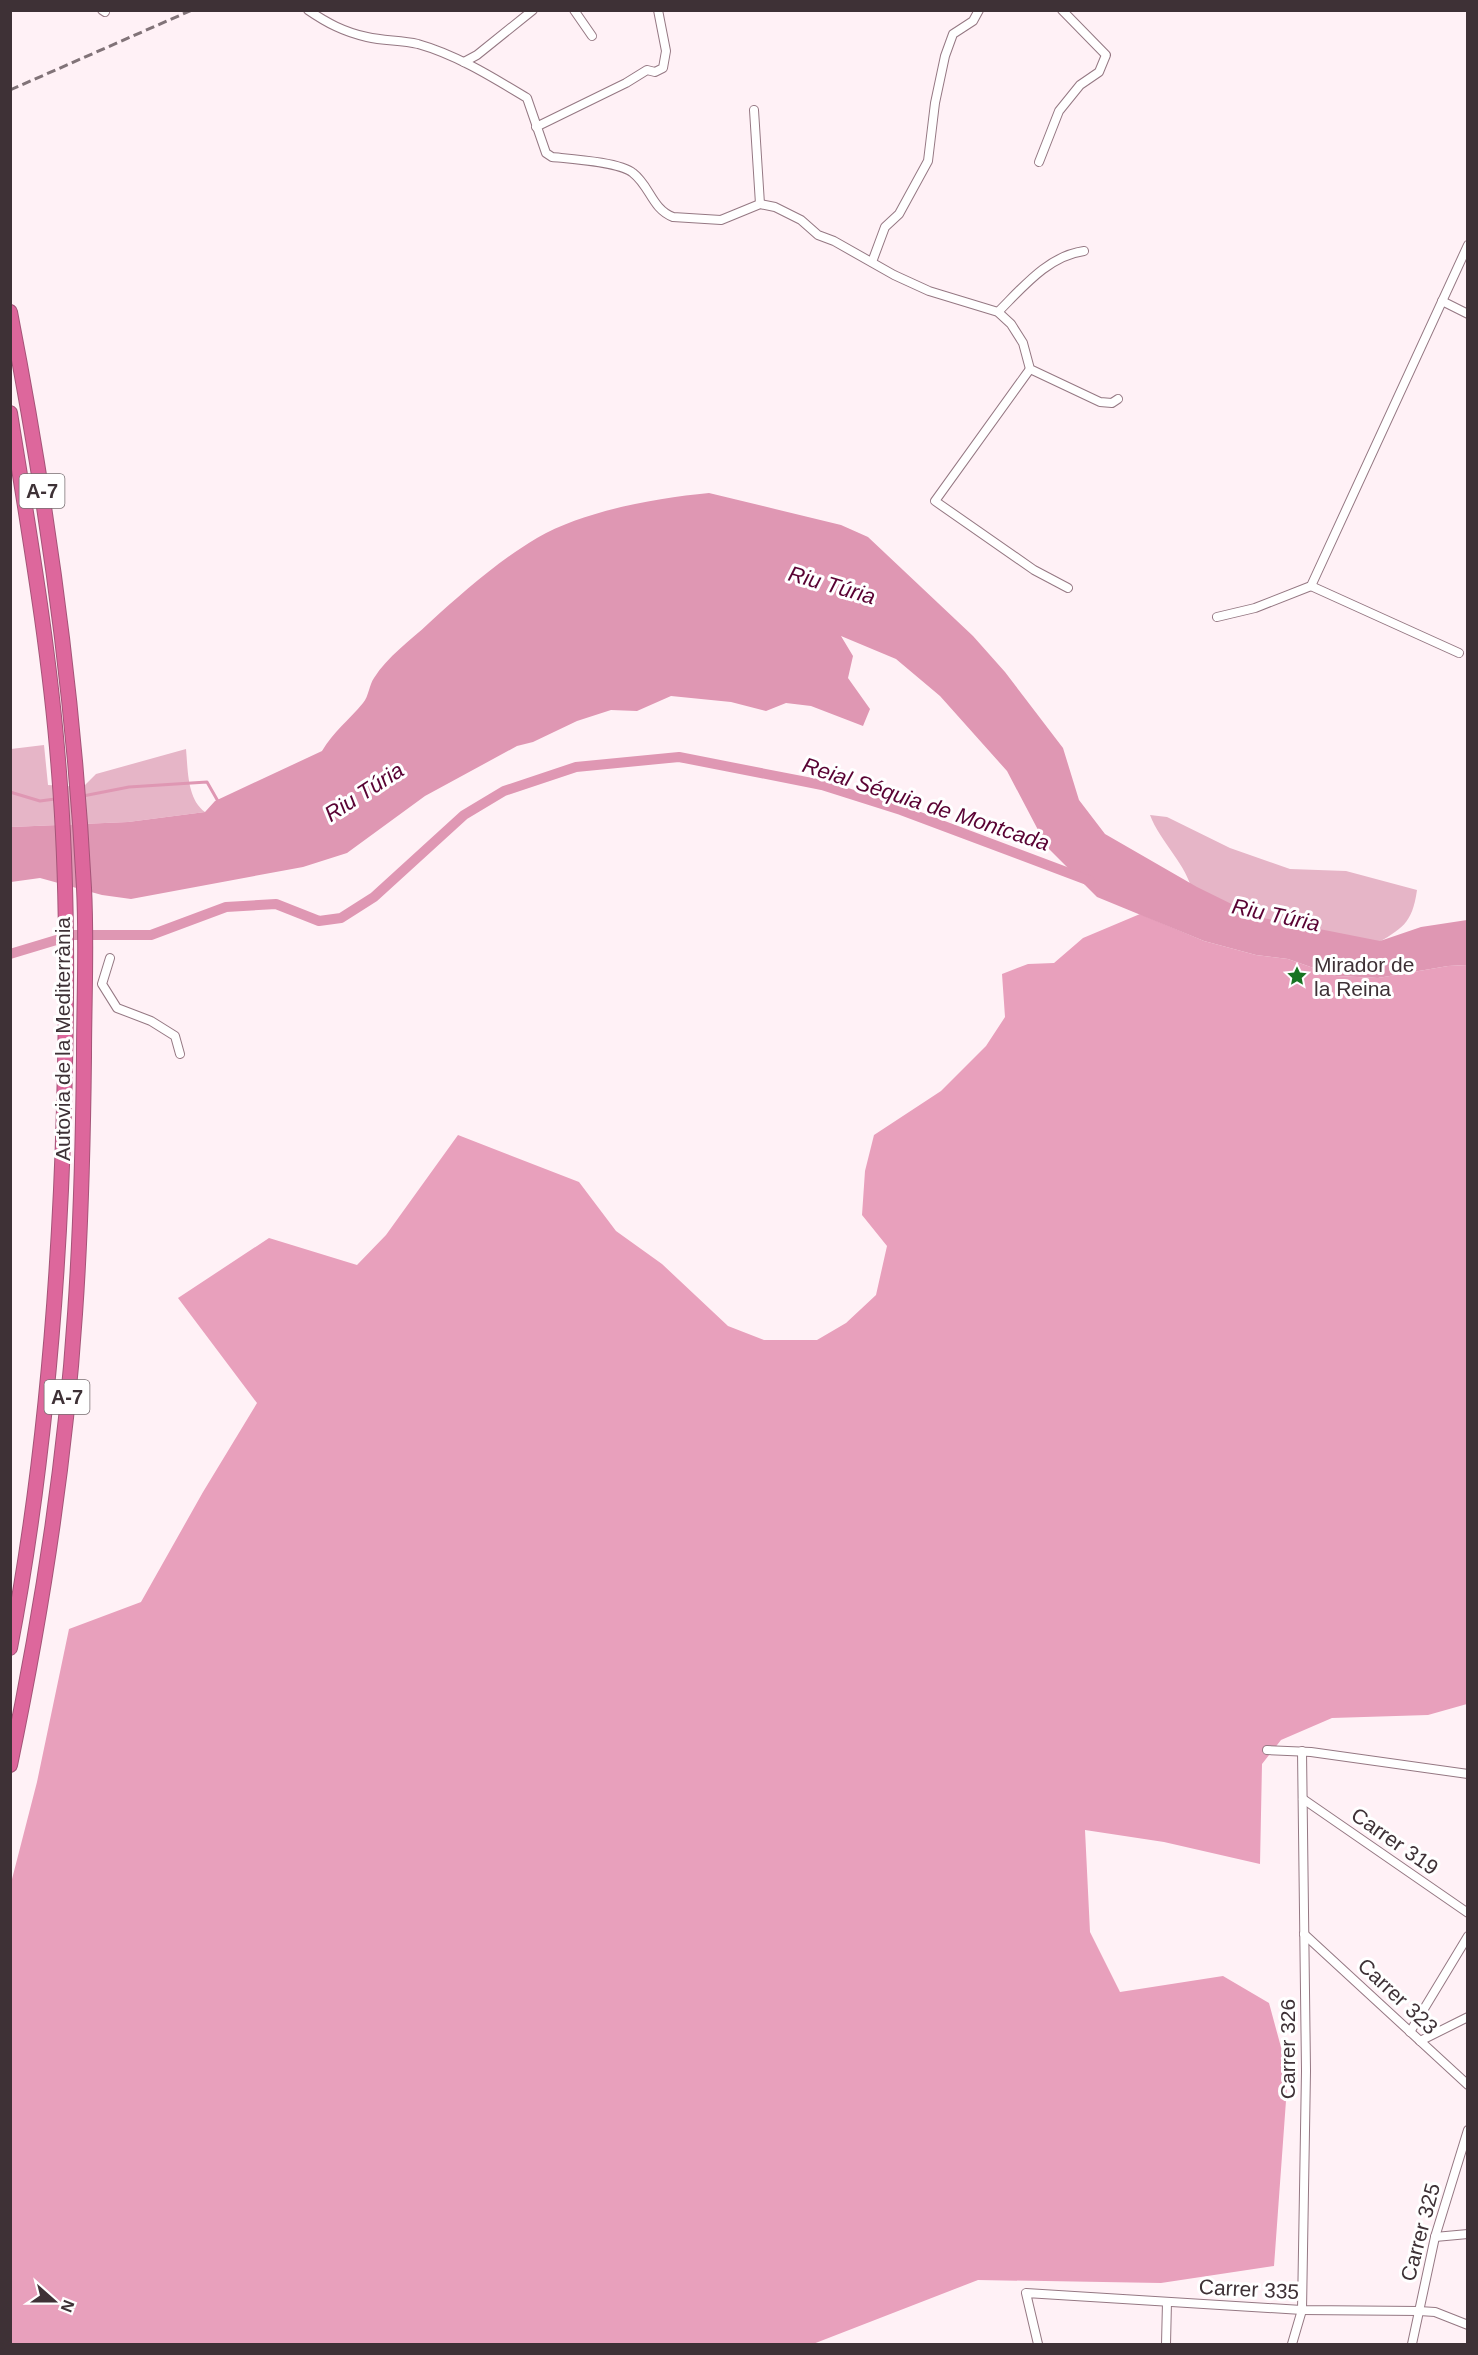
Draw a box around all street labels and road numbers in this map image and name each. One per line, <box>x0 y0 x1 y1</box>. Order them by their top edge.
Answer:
road number: A-7 <box>20 474 64 508</box>
street label: Autovia de la Mediterrània <box>51 917 74 1161</box>
road number: A-7 <box>44 1380 90 1414</box>
street label: Carrer 319 <box>1347 1803 1443 1879</box>
street label: Carrer 323 <box>1353 1953 1443 2039</box>
street label: Carrer 326 <box>1276 1999 1299 2099</box>
street label: Carrer 325 <box>1396 2181 1444 2283</box>
street label: Carrer 335 <box>1198 2275 1300 2303</box>

